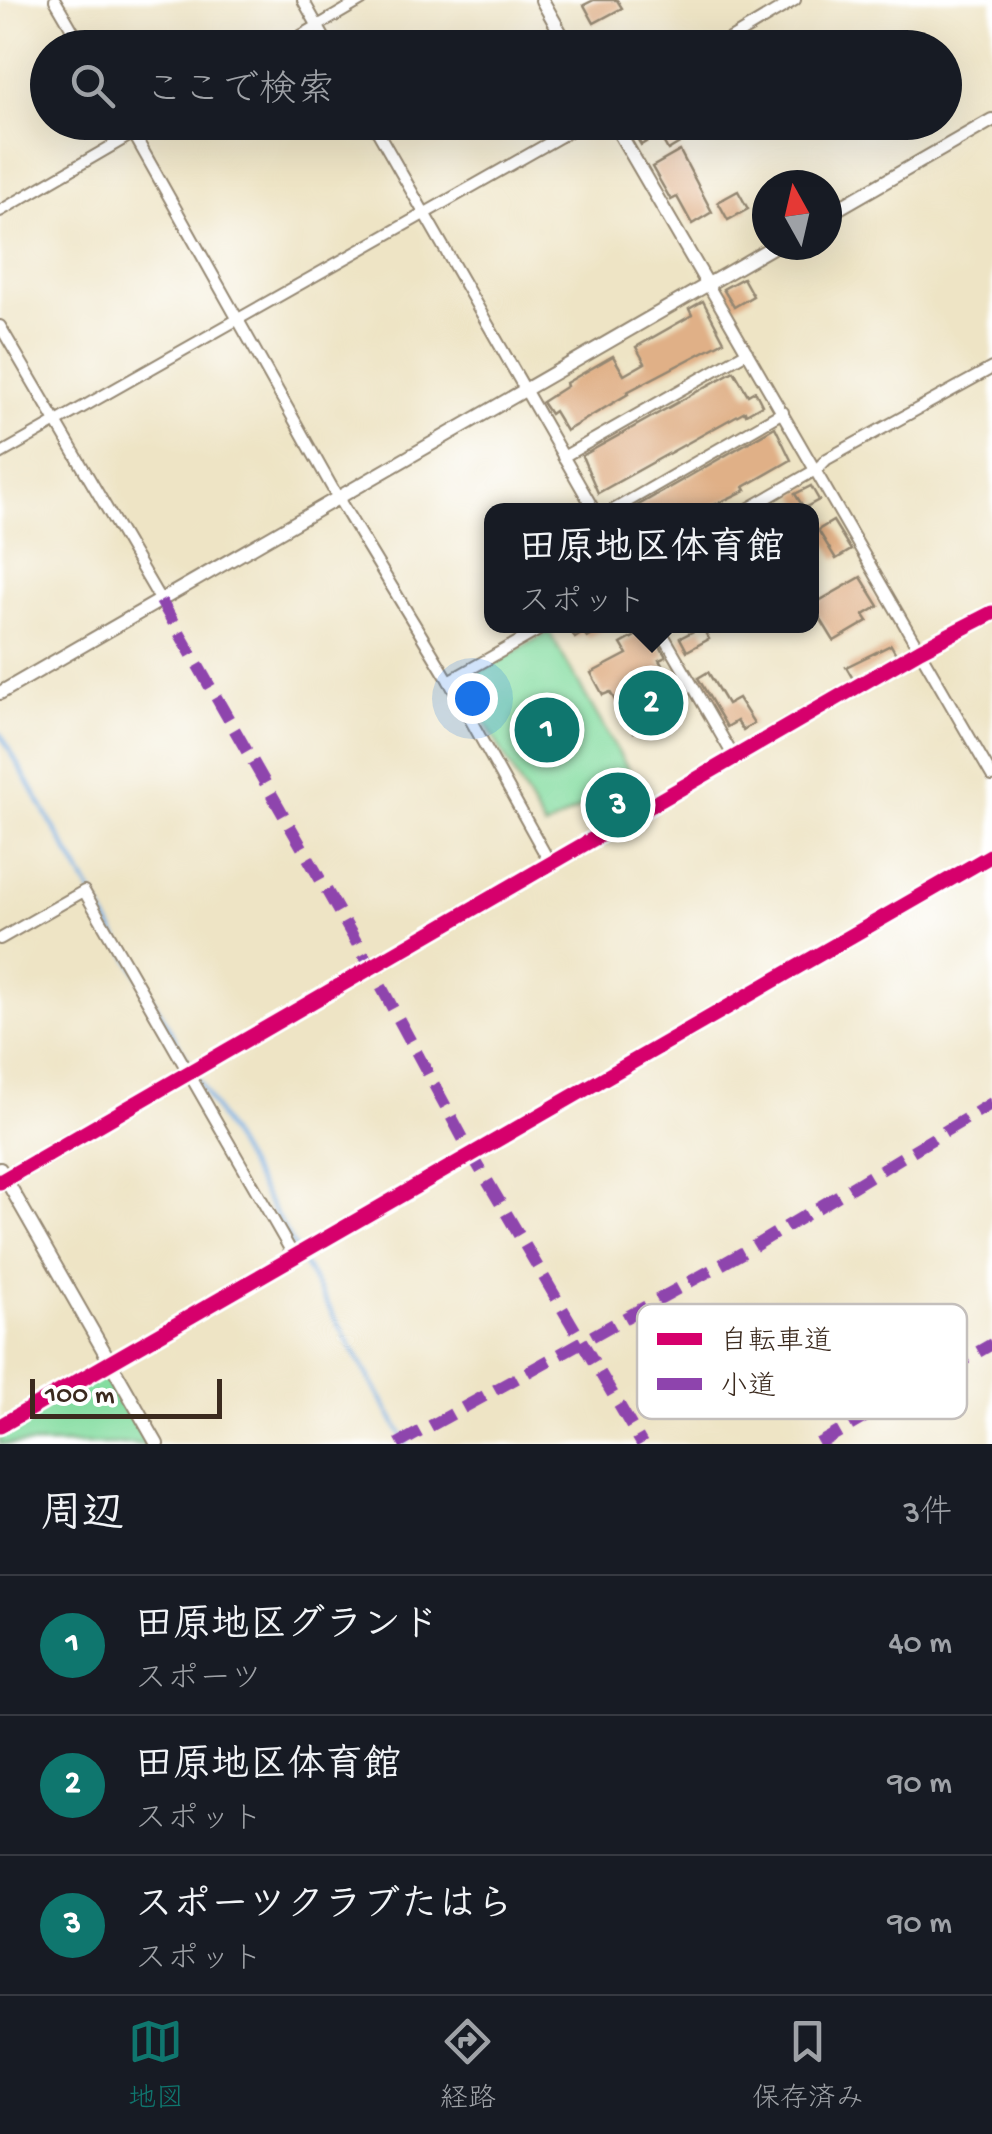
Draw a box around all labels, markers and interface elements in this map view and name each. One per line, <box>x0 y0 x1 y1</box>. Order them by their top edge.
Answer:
search box <box>30 30 962 140</box>
icon: search <box>65 58 120 113</box>
text: ここで検索 <box>145 71 335 115</box>
north arrow <box>752 170 842 260</box>
popup <box>484 503 819 633</box>
text: 田原地区体育館 <box>518 529 785 573</box>
text: スポット <box>518 585 647 623</box>
pin: 2 <box>618 666 684 740</box>
your location <box>447 673 498 724</box>
pin: 1 <box>514 692 580 768</box>
pin: 3 <box>586 768 650 842</box>
legend <box>637 1304 967 1419</box>
text: 自転車道 <box>720 1326 832 1360</box>
text: 小道 <box>720 1371 776 1405</box>
scale bar <box>30 1374 222 1418</box>
text: 100 m <box>45 1380 115 1413</box>
text: 周辺 <box>40 1493 124 1542</box>
text: 3件 <box>903 1496 952 1534</box>
text: 田原地区グランド <box>135 1606 439 1650</box>
text: 1 <box>66 1626 79 1664</box>
text: 40 m <box>888 1626 952 1664</box>
text: スポーツ <box>135 1662 262 1700</box>
text: 田原地区体育館 <box>135 1746 401 1790</box>
text: 2 <box>65 1766 80 1804</box>
text: 90 m <box>888 1766 952 1804</box>
text: スポット <box>135 1802 263 1840</box>
text: スポーツクラブたはら <box>135 1886 514 1930</box>
text: 3 <box>64 1906 81 1944</box>
text: 90 m <box>888 1906 952 1944</box>
text: スポット <box>135 1942 263 1980</box>
tab: 地図 <box>128 2014 184 2117</box>
tab: 経路 <box>440 2014 496 2117</box>
tab: 保存済み <box>752 2014 864 2117</box>

